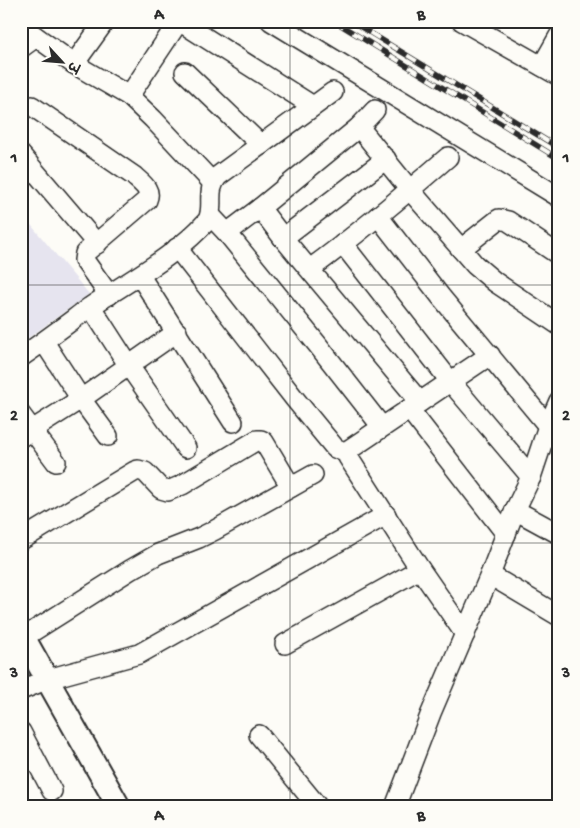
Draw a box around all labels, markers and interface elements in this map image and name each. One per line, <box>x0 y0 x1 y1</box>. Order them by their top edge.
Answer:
text: A <box>153 7 165 26</box>
text: B <box>416 7 426 26</box>
north arrow <box>38 38 88 88</box>
text: उ <box>61 57 82 76</box>
text: 1 <box>10 150 17 169</box>
text: 1 <box>562 150 569 169</box>
text: 2 <box>10 408 18 427</box>
text: 2 <box>562 408 570 427</box>
text: 3 <box>9 665 18 684</box>
text: 3 <box>561 665 570 684</box>
text: A <box>153 808 165 827</box>
text: B <box>416 808 426 827</box>

